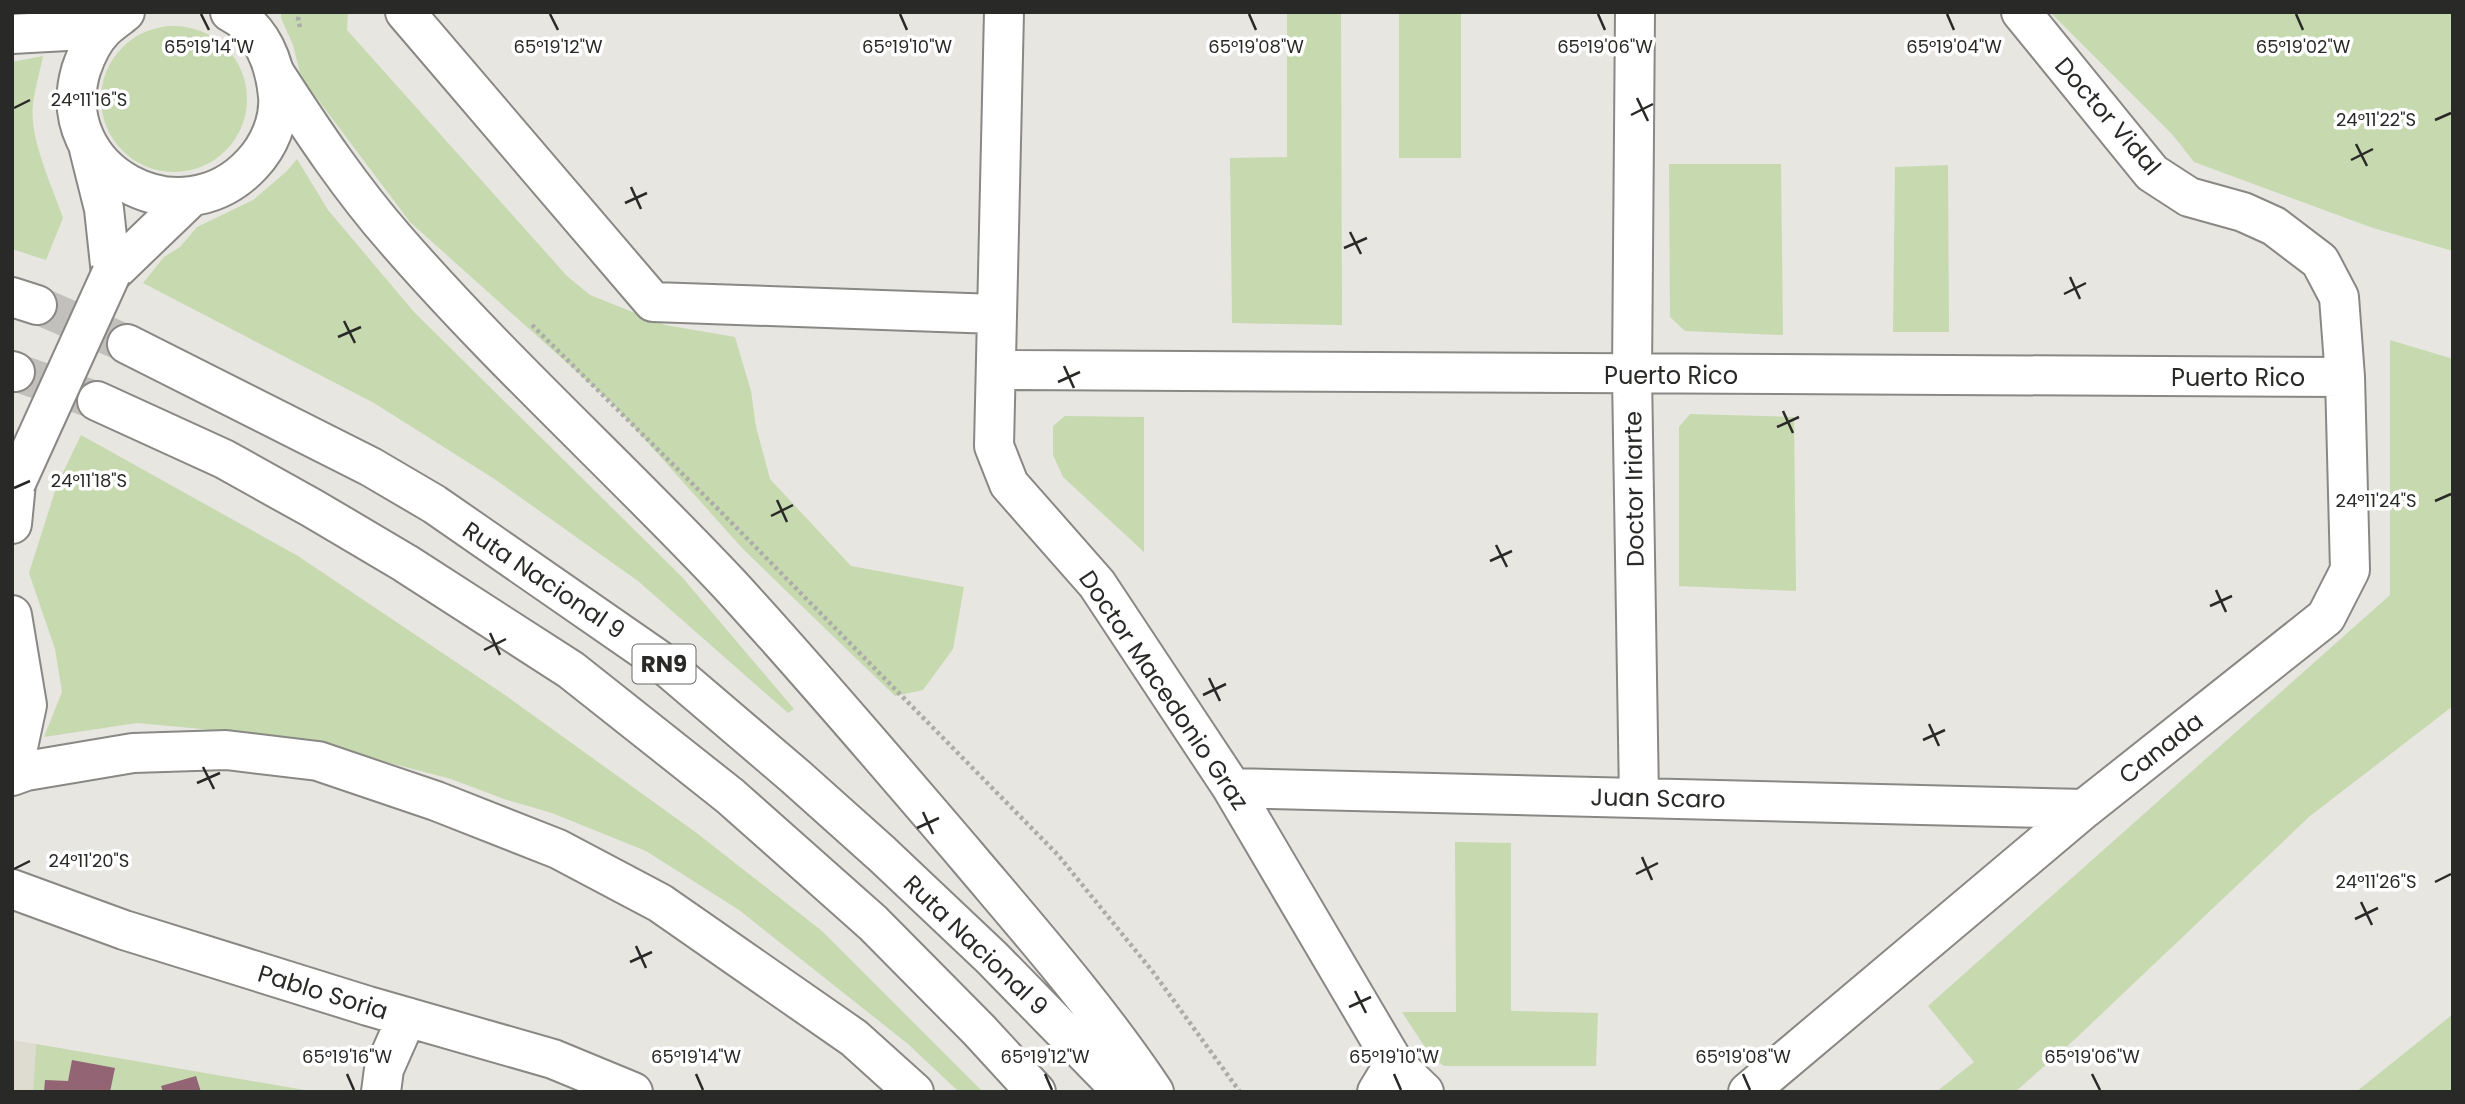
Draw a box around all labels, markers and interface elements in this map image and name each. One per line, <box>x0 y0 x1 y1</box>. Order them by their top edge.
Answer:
text: 65°19'14"W <box>164 34 254 59</box>
text: 65°19'12"W <box>513 34 603 59</box>
text: 65°19'10"W <box>862 34 952 59</box>
text: 65°19'08"W <box>1208 34 1304 59</box>
text: 65°19'06"W <box>1557 34 1653 59</box>
text: 65°19'04"W <box>1906 34 2002 59</box>
text: 65°19'02"W <box>2256 34 2351 59</box>
street label: Doctor Vidal <box>2047 50 2169 182</box>
text: 24°11'16"S <box>51 87 127 112</box>
text: 24°11'22"S <box>2336 107 2416 132</box>
street label: Puerto Rico <box>1604 359 1738 392</box>
street label: Puerto Rico <box>2171 361 2305 394</box>
street label: Doctor Iriarte <box>1616 411 1652 567</box>
text: 24°11'18"S <box>51 468 127 493</box>
text: 24°11'24"S <box>2336 488 2416 513</box>
street label: Ruta Nacional 9 <box>456 513 632 647</box>
street label: Doctor Macedonio Graz <box>1071 564 1257 816</box>
road number: RN9 <box>632 644 696 684</box>
street label: Canada <box>2112 705 2210 791</box>
street label: Juan Scaro <box>1590 780 1726 816</box>
text: 24°11'20"S <box>49 848 129 873</box>
street label: Ruta Nacional 9 <box>896 867 1056 1023</box>
text: 24°11'26"S <box>2335 869 2417 894</box>
street label: Pablo Soria <box>254 957 392 1027</box>
text: 65°19'16"W <box>302 1044 392 1069</box>
text: 65°19'14"W <box>651 1044 741 1069</box>
text: 65°19'12"W <box>1000 1044 1090 1069</box>
text: 65°19'10"W <box>1349 1044 1439 1069</box>
text: 65°19'08"W <box>1695 1044 1791 1069</box>
text: 65°19'06"W <box>2044 1044 2140 1069</box>

